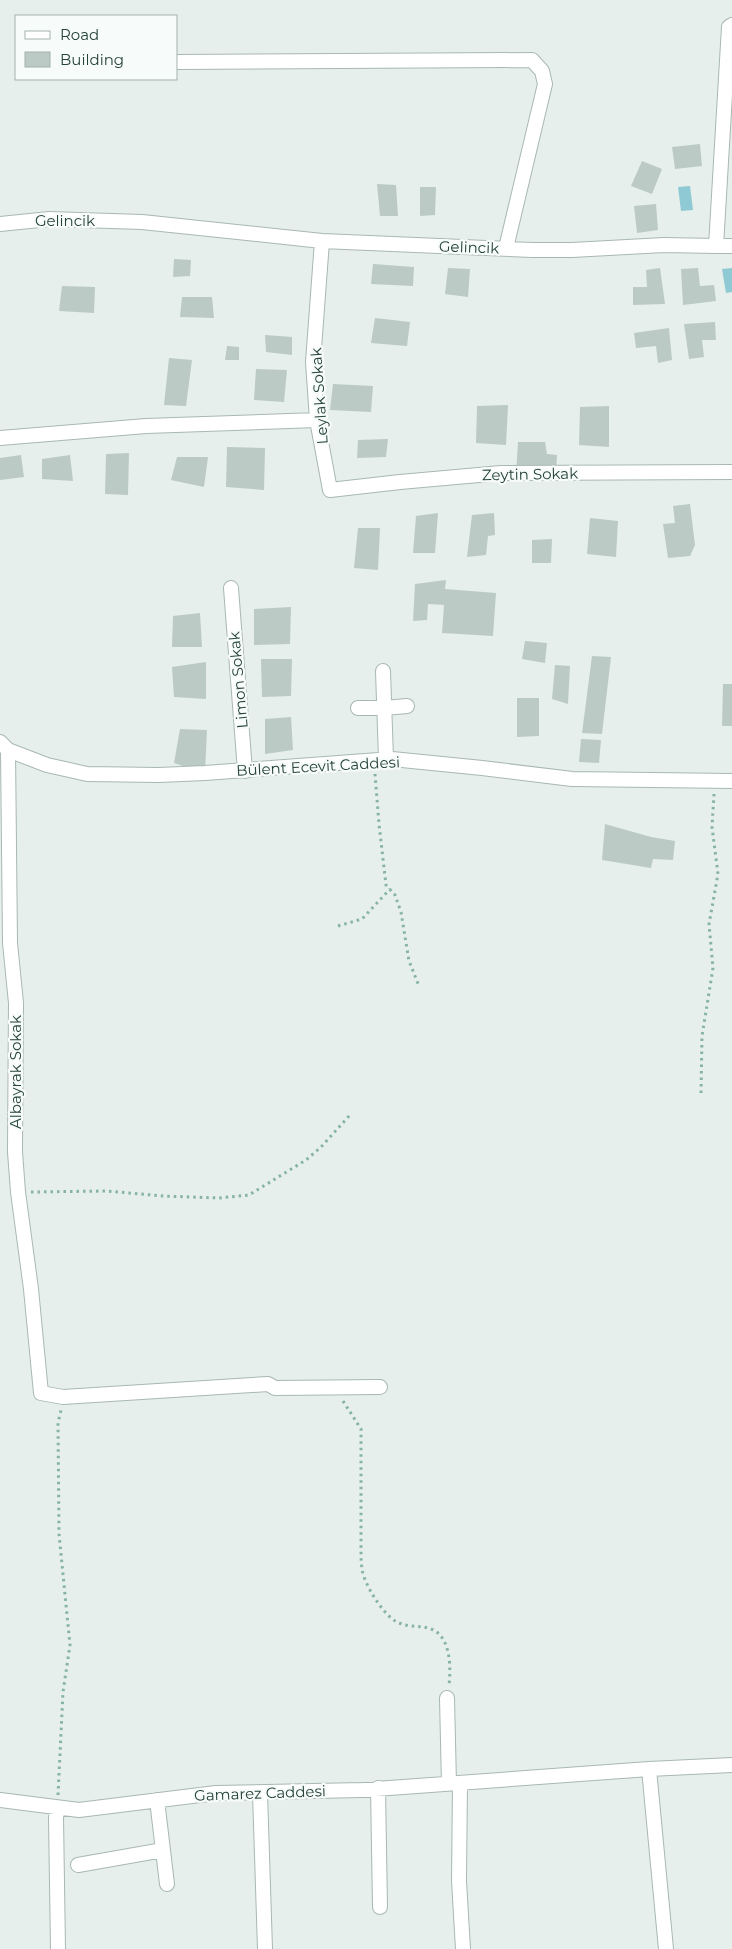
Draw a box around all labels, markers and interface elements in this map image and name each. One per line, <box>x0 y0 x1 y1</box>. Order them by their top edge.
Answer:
legend <box>15 15 178 80</box>
text: Road <box>60 25 99 44</box>
text: Building <box>60 50 124 69</box>
street label: Gelincik <box>35 211 95 230</box>
street label: Gelincik <box>439 236 499 258</box>
street label: Leylak Sokak <box>306 347 332 445</box>
street label: Zeytin Sokak <box>482 464 578 484</box>
street label: Limon Sokak <box>224 631 252 729</box>
street label: Bülent Ecevit Caddesi <box>236 752 400 780</box>
street label: Albayrak Sokak <box>6 1015 25 1129</box>
street label: Gamarez Caddesi <box>194 1781 326 1805</box>

